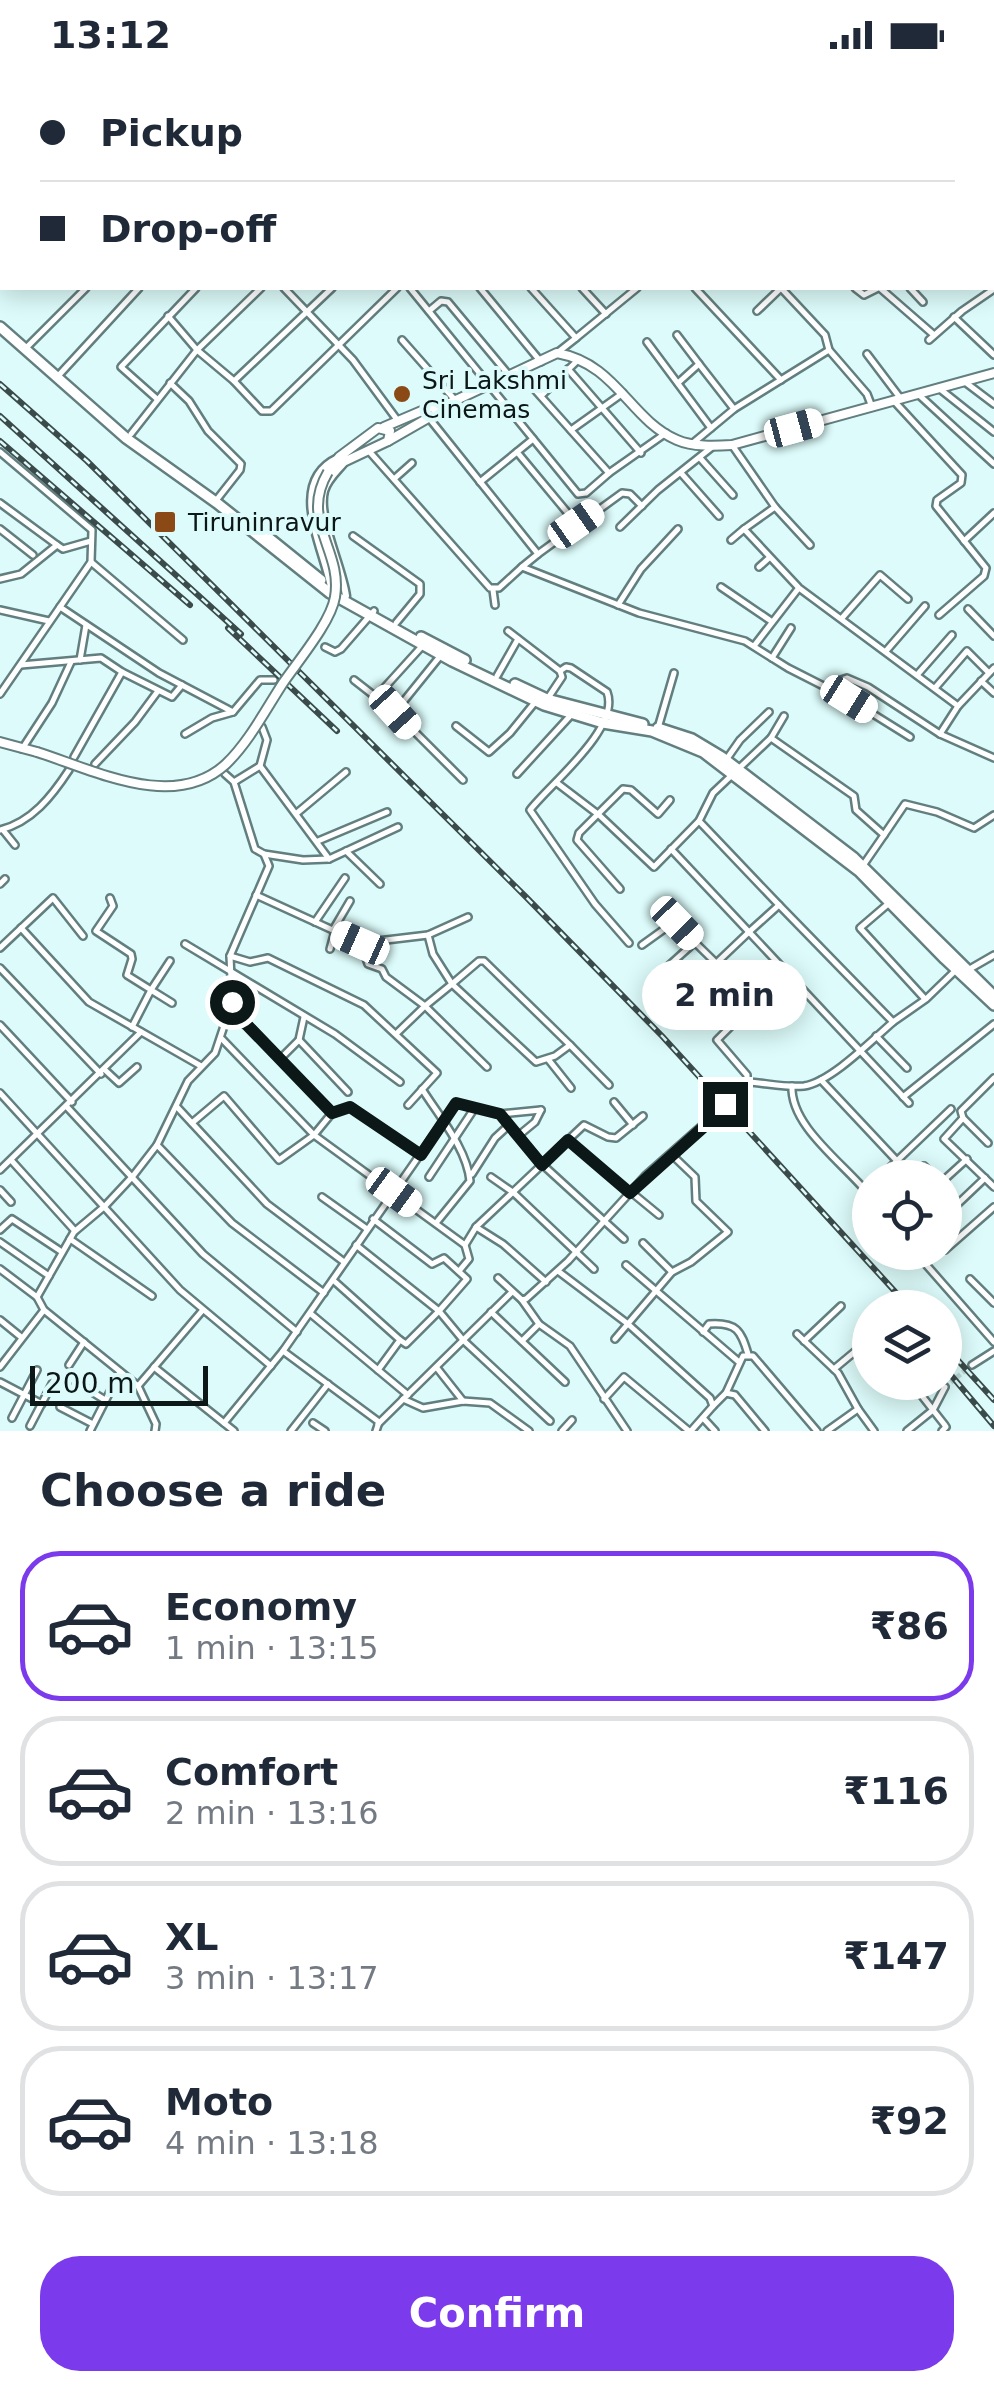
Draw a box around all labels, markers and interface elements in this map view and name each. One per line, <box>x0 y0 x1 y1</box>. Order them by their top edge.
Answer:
text: 13:12 <box>50 13 171 57</box>
text: Pickup <box>100 111 243 155</box>
text: Drop-off <box>100 207 276 251</box>
place label: Sri Lakshmi Cinemas <box>422 366 567 424</box>
marker: Sri Lakshmi Cinemas <box>391 383 413 405</box>
car <box>761 406 827 450</box>
car <box>543 495 609 553</box>
place label: Tiruninravur <box>187 508 341 537</box>
marker: Tiruninravur <box>152 509 178 535</box>
car <box>816 670 882 728</box>
car <box>364 680 426 744</box>
car <box>645 891 709 955</box>
car <box>326 917 394 969</box>
callout: 2 min <box>642 959 808 1029</box>
text: 2 min <box>674 976 775 1014</box>
route start <box>210 980 255 1025</box>
route end <box>703 1082 748 1127</box>
map controls <box>852 1160 962 1400</box>
button: locate <box>852 1160 962 1270</box>
car <box>361 1162 427 1222</box>
button: layers <box>852 1290 962 1400</box>
scale bar <box>30 1361 208 1406</box>
text: 200 m <box>45 1367 135 1400</box>
text: Choose a ride <box>40 1464 386 1517</box>
icon: car <box>45 1581 135 1671</box>
text: Economy <box>165 1585 357 1629</box>
text: ₹86 <box>870 1604 949 1648</box>
text: 1 min · 13:15 <box>165 1629 379 1667</box>
icon: car <box>45 1746 135 1836</box>
text: Comfort <box>165 1750 338 1794</box>
text: ₹116 <box>843 1769 949 1813</box>
text: 2 min · 13:16 <box>165 1794 379 1832</box>
icon: car <box>45 1911 135 2001</box>
text: XL <box>165 1915 219 1959</box>
text: ₹147 <box>843 1934 949 1978</box>
text: 3 min · 13:17 <box>165 1959 379 1997</box>
icon: car <box>45 2076 135 2166</box>
text: Moto <box>165 2080 273 2124</box>
text: ₹92 <box>870 2099 949 2143</box>
text: 4 min · 13:18 <box>165 2124 379 2162</box>
button: Confirm <box>40 2256 954 2371</box>

